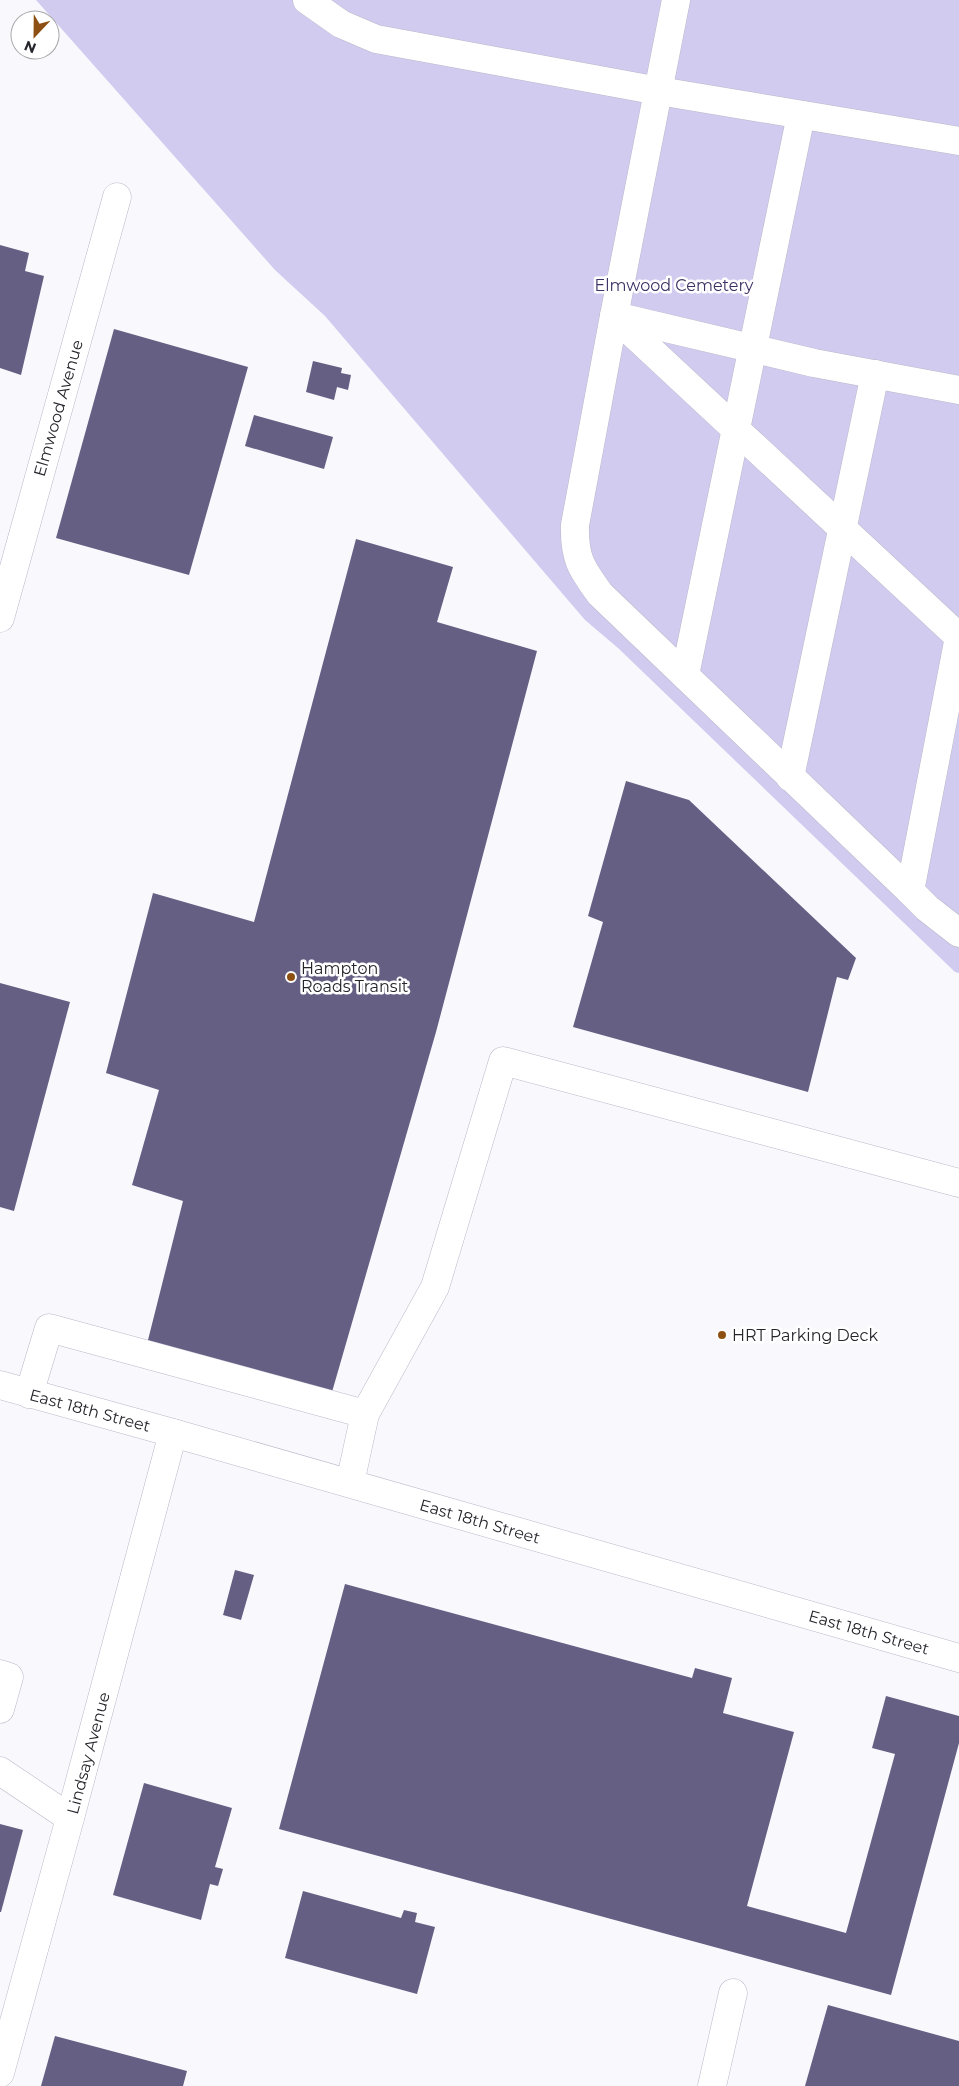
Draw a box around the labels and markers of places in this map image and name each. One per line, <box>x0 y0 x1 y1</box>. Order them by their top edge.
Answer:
place label: Hampton Roads Transit <box>301 959 409 996</box>
marker: Hampton Roads Transit <box>285 971 297 983</box>
place label: HRT Parking Deck <box>732 1326 878 1345</box>
marker: HRT Parking Deck <box>716 1329 728 1341</box>

